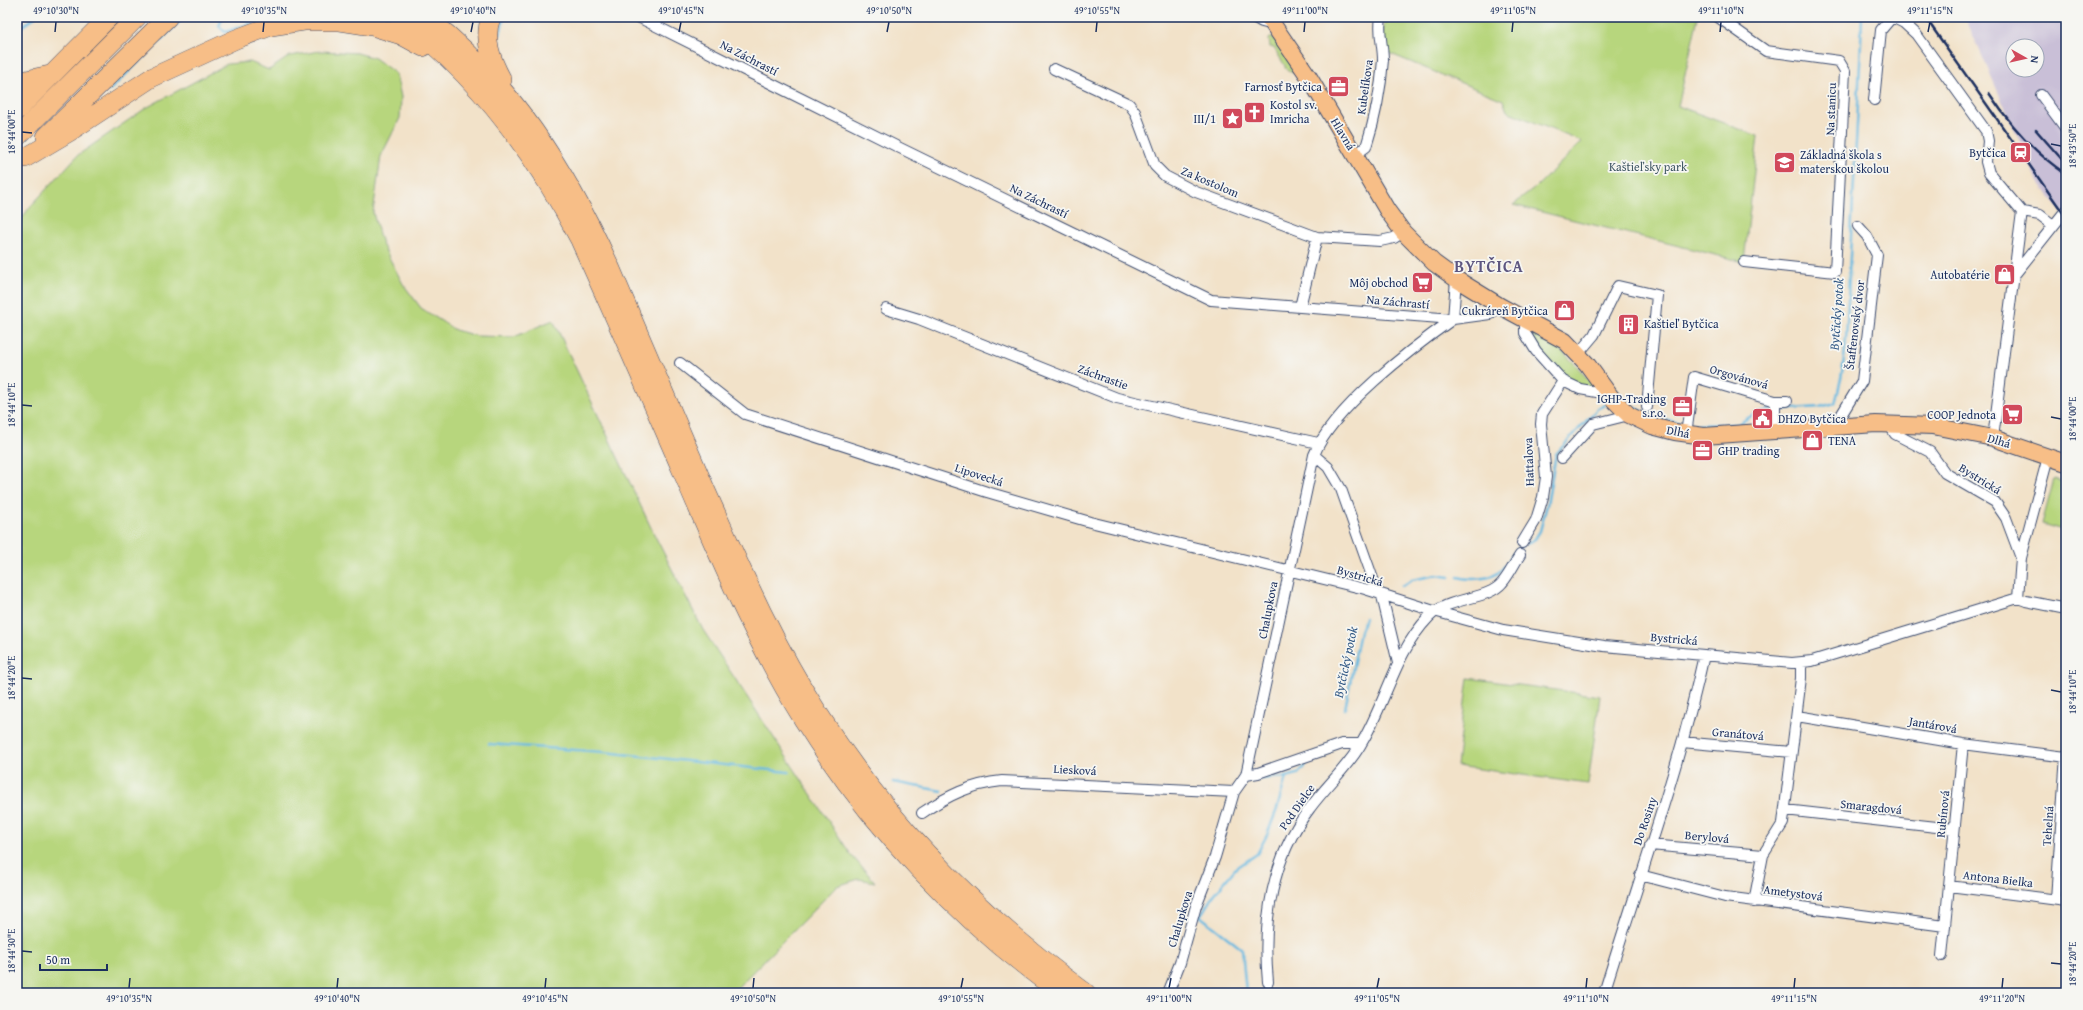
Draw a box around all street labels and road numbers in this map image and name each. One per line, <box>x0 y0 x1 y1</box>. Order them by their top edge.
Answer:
street label: Na Záchrastí <box>717 36 782 80</box>
street label: Kubelíkova <box>1352 58 1377 116</box>
street label: Na stanicu <box>1821 82 1840 136</box>
street label: Hlavná <box>1327 114 1360 153</box>
street label: Za kostolom <box>1179 162 1242 201</box>
street label: Na Záchrastí <box>1007 179 1072 222</box>
street label: Štaffenovský dvor <box>1841 279 1868 371</box>
street label: Na Záchrastí <box>1366 290 1431 313</box>
street label: Záchrastie <box>1076 360 1131 394</box>
street label: Orgovánová <box>1708 360 1771 393</box>
street label: Dlhá <box>1665 421 1691 442</box>
street label: Dlhá <box>1986 429 2013 452</box>
street label: Hattalova <box>1519 437 1538 487</box>
street label: Lipovecká <box>953 459 1006 490</box>
street label: Bystrická <box>1956 459 2005 498</box>
street label: Bystrická <box>1335 561 1385 590</box>
street label: Chalupkova <box>1254 579 1281 640</box>
street label: Bystrická <box>1650 628 1699 649</box>
street label: Jantárová <box>1906 712 1959 737</box>
street label: Granátová <box>1712 723 1765 744</box>
street label: Liesková <box>1053 760 1097 779</box>
street label: Pod Dielce <box>1275 780 1319 833</box>
street label: Rubínová <box>1932 789 1953 838</box>
street label: Do Rosiny <box>1628 794 1661 847</box>
street label: Smaragdová <box>1839 795 1903 818</box>
street label: Tehelná <box>2038 805 2057 847</box>
street label: Berylová <box>1684 826 1730 847</box>
street label: Antona Bielka <box>1962 866 2034 891</box>
street label: Ametystová <box>1763 880 1824 905</box>
street label: Chalupkova <box>1163 888 1196 949</box>

